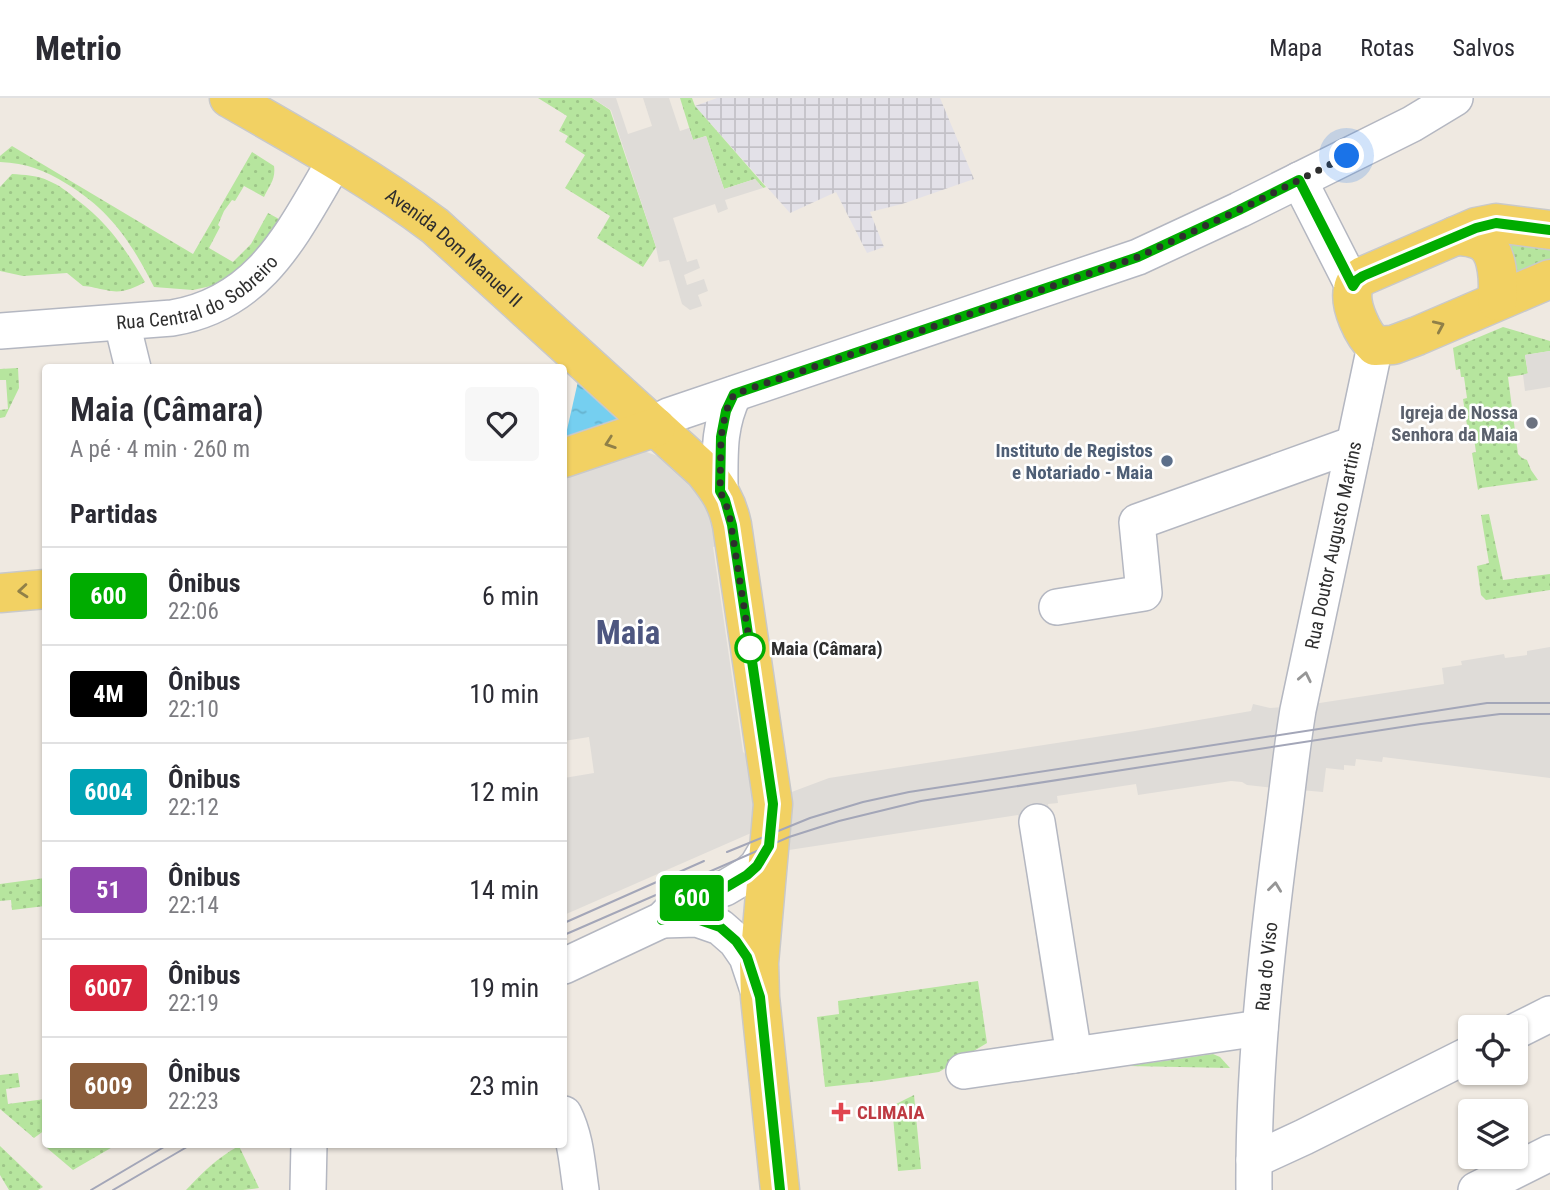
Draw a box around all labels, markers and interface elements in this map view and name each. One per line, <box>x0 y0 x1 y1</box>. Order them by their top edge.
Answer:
text: Metrio <box>35 29 122 68</box>
text: Mapa <box>1269 34 1322 62</box>
text: Rotas <box>1360 34 1414 62</box>
text: Salvos <box>1452 34 1515 62</box>
your location <box>1329 138 1364 173</box>
street label: Avenida Dom Manuel II <box>381 183 527 311</box>
street label: Rua Central do Sobreiro <box>115 250 282 334</box>
one-way arrow <box>1432 321 1444 335</box>
button: heart <box>465 387 539 461</box>
text: Maia (Câmara) <box>70 390 264 429</box>
place label: Igreja de Nossa Senhora da Maia <box>1391 401 1518 446</box>
marker: Igreja de Nossa Senhora da Maia <box>1524 415 1540 431</box>
one-way arrow <box>604 435 616 449</box>
text: A pé · 4 min · 260 m <box>70 436 250 463</box>
place label: Instituto de Registos e Notariado - Maia <box>996 439 1153 484</box>
street label: Rua Doutor Augusto Martins <box>1300 439 1366 651</box>
marker: Instituto de Registos e Notariado - Maia <box>1159 453 1175 469</box>
text: Partidas <box>70 499 158 529</box>
text: Ônibus <box>168 568 241 598</box>
text: 6 min <box>482 581 539 611</box>
text: 600 <box>90 582 127 610</box>
one-way arrow <box>17 583 28 598</box>
text: 22:06 <box>168 598 219 625</box>
district label: Maia <box>596 613 660 652</box>
marker: Maia (Câmara) <box>735 633 765 663</box>
place label: Maia (Câmara) <box>771 637 883 660</box>
text: Ônibus <box>168 666 241 696</box>
one-way arrow <box>1297 671 1312 683</box>
text: 10 min <box>469 679 539 709</box>
text: 4M <box>93 680 124 708</box>
text: 22:10 <box>168 696 219 723</box>
text: Ônibus <box>168 764 241 794</box>
text: 12 min <box>469 777 539 807</box>
text: 6004 <box>84 778 133 806</box>
text: 22:12 <box>168 794 219 821</box>
text: Ônibus <box>168 862 241 892</box>
text: 14 min <box>469 875 539 905</box>
line badge: 600 <box>652 875 732 921</box>
text: 51 <box>96 876 121 904</box>
one-way arrow <box>1267 881 1282 893</box>
text: 600 <box>674 884 710 912</box>
text: 22:14 <box>168 892 219 919</box>
street label: Rua do Viso <box>1250 921 1282 1012</box>
text: Ônibus <box>168 960 241 990</box>
text: 19 min <box>469 973 539 1003</box>
text: 6007 <box>84 974 133 1002</box>
text: 22:19 <box>168 990 219 1017</box>
map controls <box>1458 1015 1528 1169</box>
button: locate <box>1458 1015 1528 1085</box>
text: Ônibus <box>168 1058 241 1088</box>
text: 23 min <box>469 1071 539 1101</box>
text: 6009 <box>84 1072 133 1100</box>
text: 22:23 <box>168 1088 219 1115</box>
button: layers <box>1458 1099 1528 1169</box>
place label: CLIMAIA <box>857 1101 925 1124</box>
marker: CLIMAIA <box>831 1102 851 1122</box>

